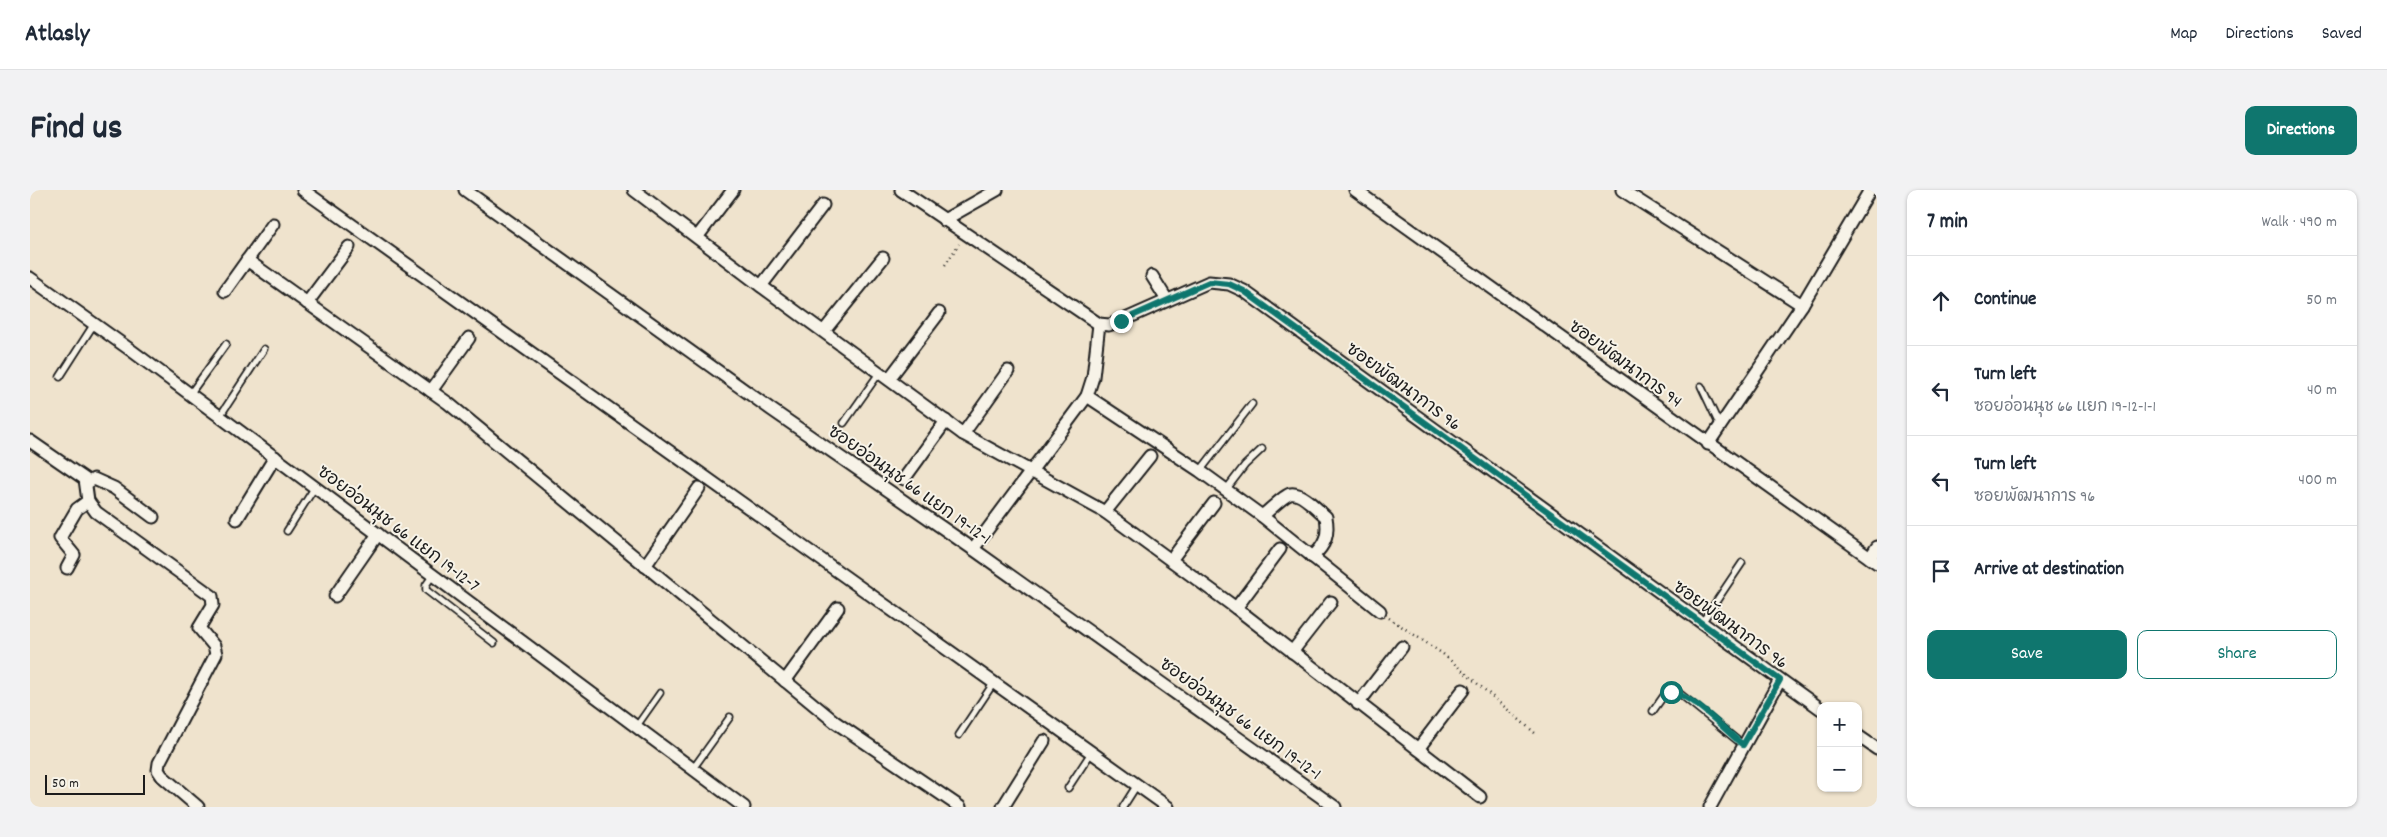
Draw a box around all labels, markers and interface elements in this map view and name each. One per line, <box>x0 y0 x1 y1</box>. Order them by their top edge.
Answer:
text: Atlasly <box>25 18 89 52</box>
text: Map <box>2170 22 2197 47</box>
text: Directions <box>2225 22 2294 47</box>
text: Saved <box>2322 22 2362 47</box>
text: Find us <box>30 105 122 155</box>
button: Directions <box>2245 106 2357 155</box>
text: 7 min <box>1927 208 1968 238</box>
text: Walk · 490 m <box>2262 211 2337 234</box>
icon: ahead <box>1927 287 1955 315</box>
text: Continue <box>1974 287 2036 314</box>
text: 50 m <box>2306 289 2337 312</box>
route end <box>1110 310 1133 333</box>
street label: ซอยพัฒนาการ 94 <box>1563 314 1687 415</box>
street label: ซอยพัฒนาการ 96 <box>1340 337 1466 438</box>
text: Turn left <box>1974 362 2037 389</box>
icon: left <box>1927 377 1955 405</box>
text: 40 m <box>2307 379 2337 402</box>
text: ซอยอ่อนนุช 66 แยก 19-12-1-1 <box>1974 396 2156 419</box>
street label: ซอยอ่อนนุช 66 แยก 19-12-1 <box>822 418 997 552</box>
text: Turn left <box>1974 452 2037 479</box>
street label: ซอยอ่อนนุช 66 แยก 19-12-7 <box>311 459 485 599</box>
icon: left <box>1927 467 1955 495</box>
text: 400 m <box>2298 469 2337 492</box>
text: ซอยพัฒนาการ 96 <box>1974 486 2095 509</box>
icon: arrive <box>1927 557 1955 585</box>
text: Arrive at destination <box>1974 557 2124 584</box>
street label: ซอยพัฒนาการ 96 <box>1667 575 1793 676</box>
button: Save <box>1927 630 2127 679</box>
button: Share <box>2137 630 2337 679</box>
street label: ซอยอ่อนนุช 66 แยก 19-12-1 <box>1153 651 1327 787</box>
route start <box>1660 681 1683 704</box>
map controls <box>1817 702 1862 792</box>
button: + <box>1817 702 1862 747</box>
button: − <box>1817 747 1862 792</box>
scale bar <box>45 772 145 795</box>
text: 50 m <box>52 774 79 794</box>

